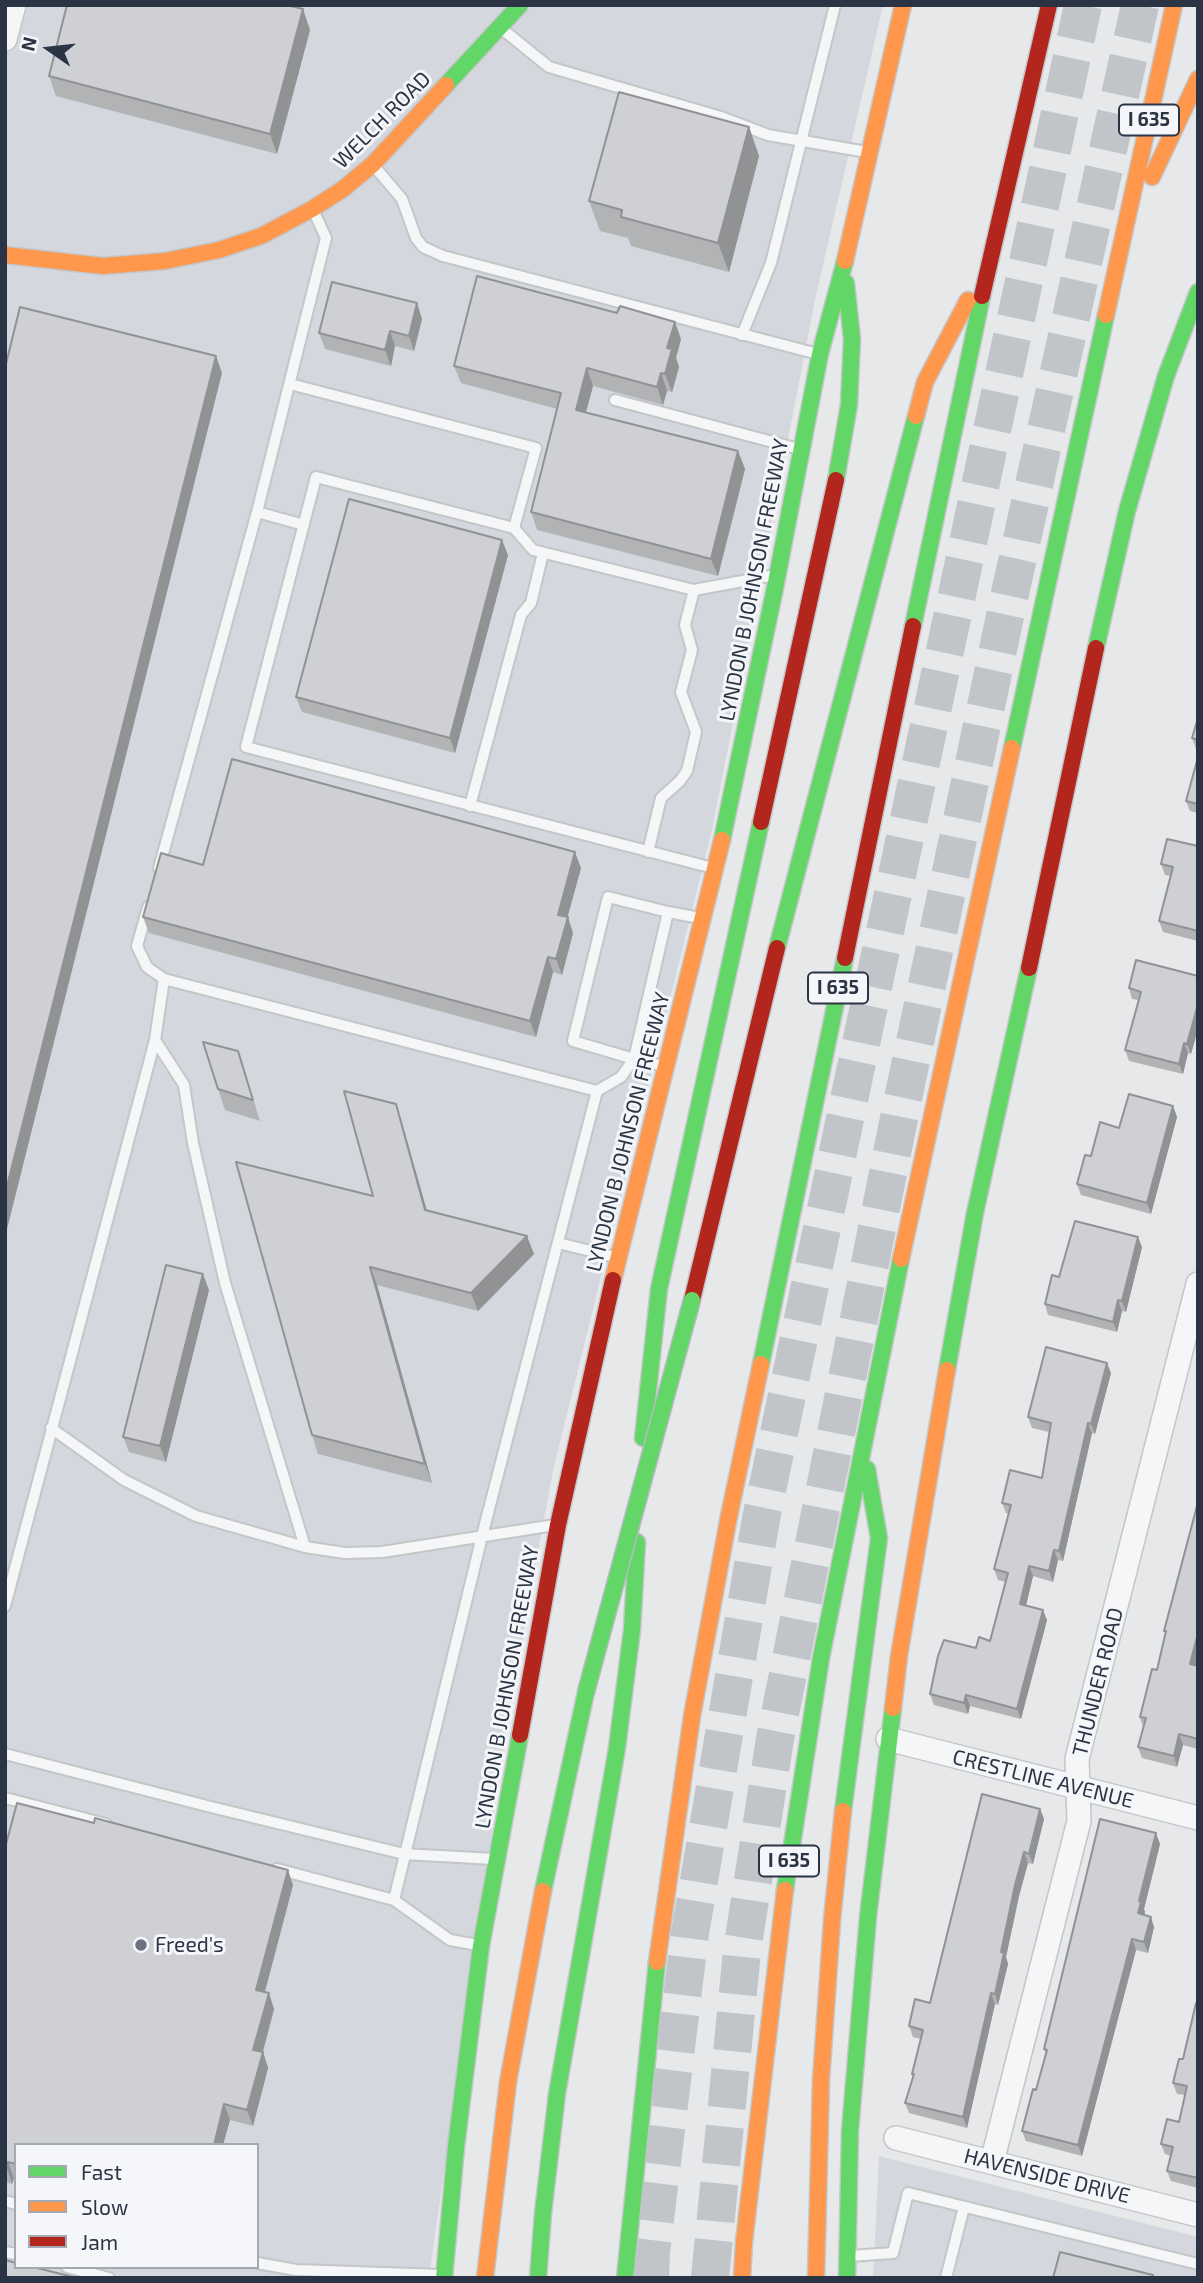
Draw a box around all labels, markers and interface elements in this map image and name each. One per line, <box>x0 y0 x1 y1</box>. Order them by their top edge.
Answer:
north arrow <box>14 14 84 84</box>
text: N <box>15 34 41 53</box>
street label: WELCH ROAD <box>328 66 436 174</box>
road number: I 635 <box>1119 104 1179 136</box>
street label: LYNDON B JOHNSON FREEWAY <box>714 437 794 723</box>
road number: I 635 <box>808 972 868 1004</box>
street label: LYNDON B JOHNSON FREEWAY <box>581 990 675 1274</box>
street label: LYNDON B JOHNSON FREEWAY <box>470 1543 544 1831</box>
street label: THUNDER ROAD <box>1067 1605 1129 1759</box>
street label: CRESTLINE AVENUE <box>950 1744 1136 1814</box>
road number: I 635 <box>759 1845 819 1876</box>
place label: Freed's <box>155 1932 224 1958</box>
marker: Freed's <box>133 1937 149 1953</box>
legend <box>14 2143 259 2269</box>
street label: HAVENSIDE DRIVE <box>961 2143 1133 2209</box>
text: Fast <box>81 2159 122 2184</box>
text: Slow <box>81 2194 128 2219</box>
text: Jam <box>81 2229 118 2254</box>

